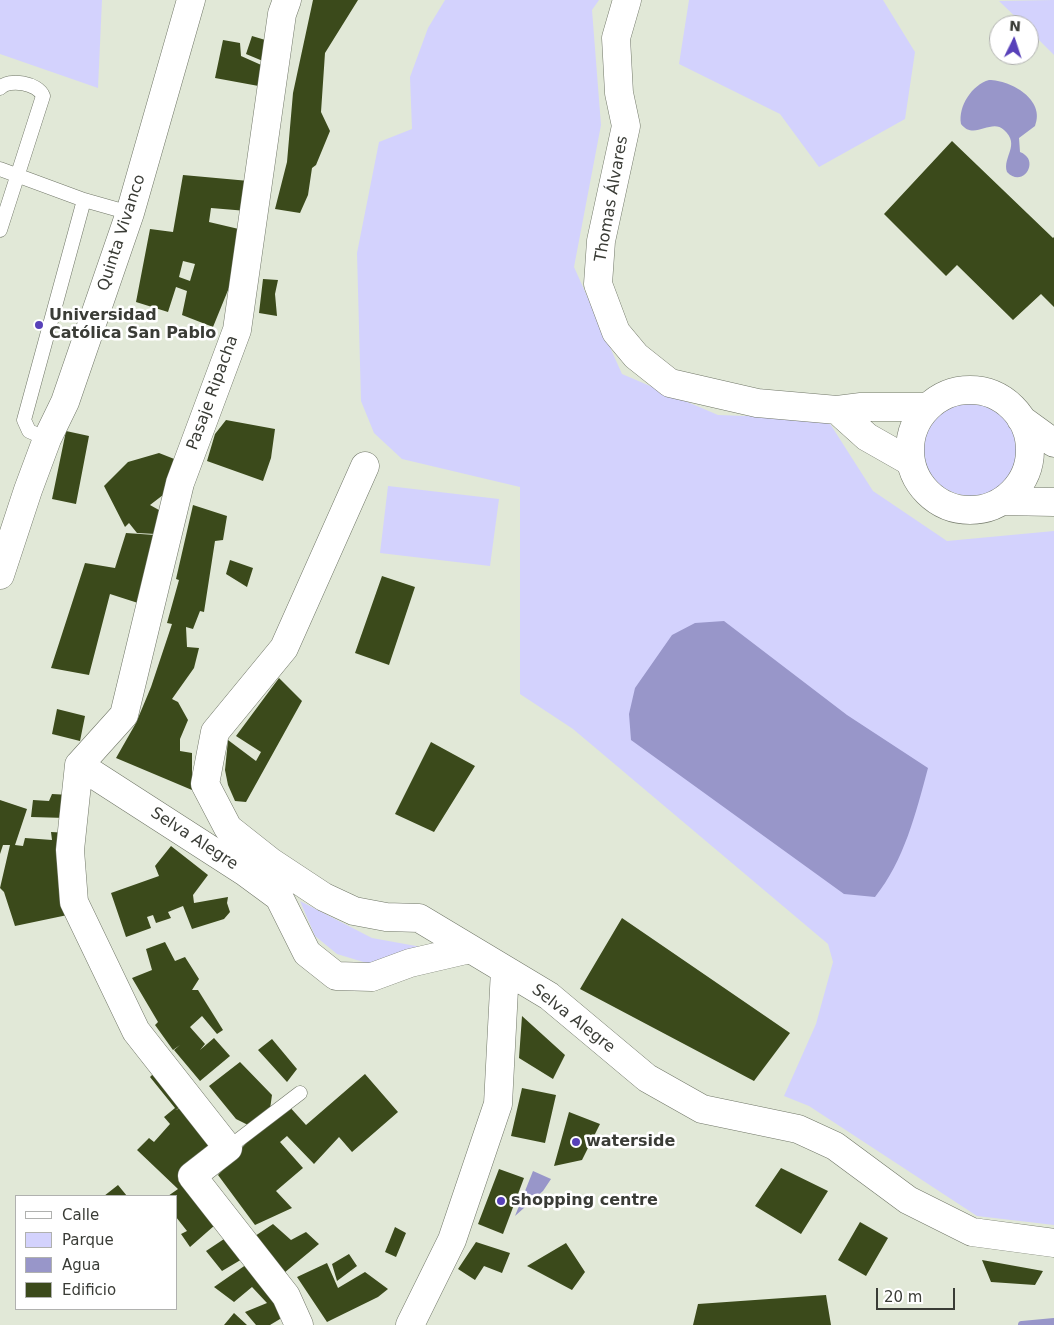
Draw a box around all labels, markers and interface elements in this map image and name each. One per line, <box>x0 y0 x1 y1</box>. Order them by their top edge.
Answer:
north arrow <box>989 15 1039 65</box>
text: N <box>1009 18 1021 34</box>
street label: Thomas Álvares <box>591 135 633 263</box>
street label: Quinta Vivanco <box>94 172 150 294</box>
place label: Universidad Católica San Pablo <box>49 306 216 344</box>
marker: Universidad Católica San Pablo <box>33 319 45 331</box>
street label: Pasaje Ripacha <box>183 333 243 453</box>
street label: Selva Alegre <box>147 804 241 874</box>
street label: Selva Alegre <box>528 981 618 1057</box>
place label: waterside <box>586 1132 675 1152</box>
marker: waterside <box>570 1136 582 1148</box>
place label: shopping centre <box>511 1191 658 1211</box>
legend <box>15 1195 178 1310</box>
marker: shopping centre <box>495 1195 507 1207</box>
text: Calle <box>62 1206 99 1224</box>
text: Parque <box>62 1231 114 1249</box>
text: Agua <box>62 1256 100 1274</box>
scale bar <box>879 1278 958 1310</box>
text: Edificio <box>62 1281 116 1299</box>
text: 20 m <box>884 1288 922 1306</box>

